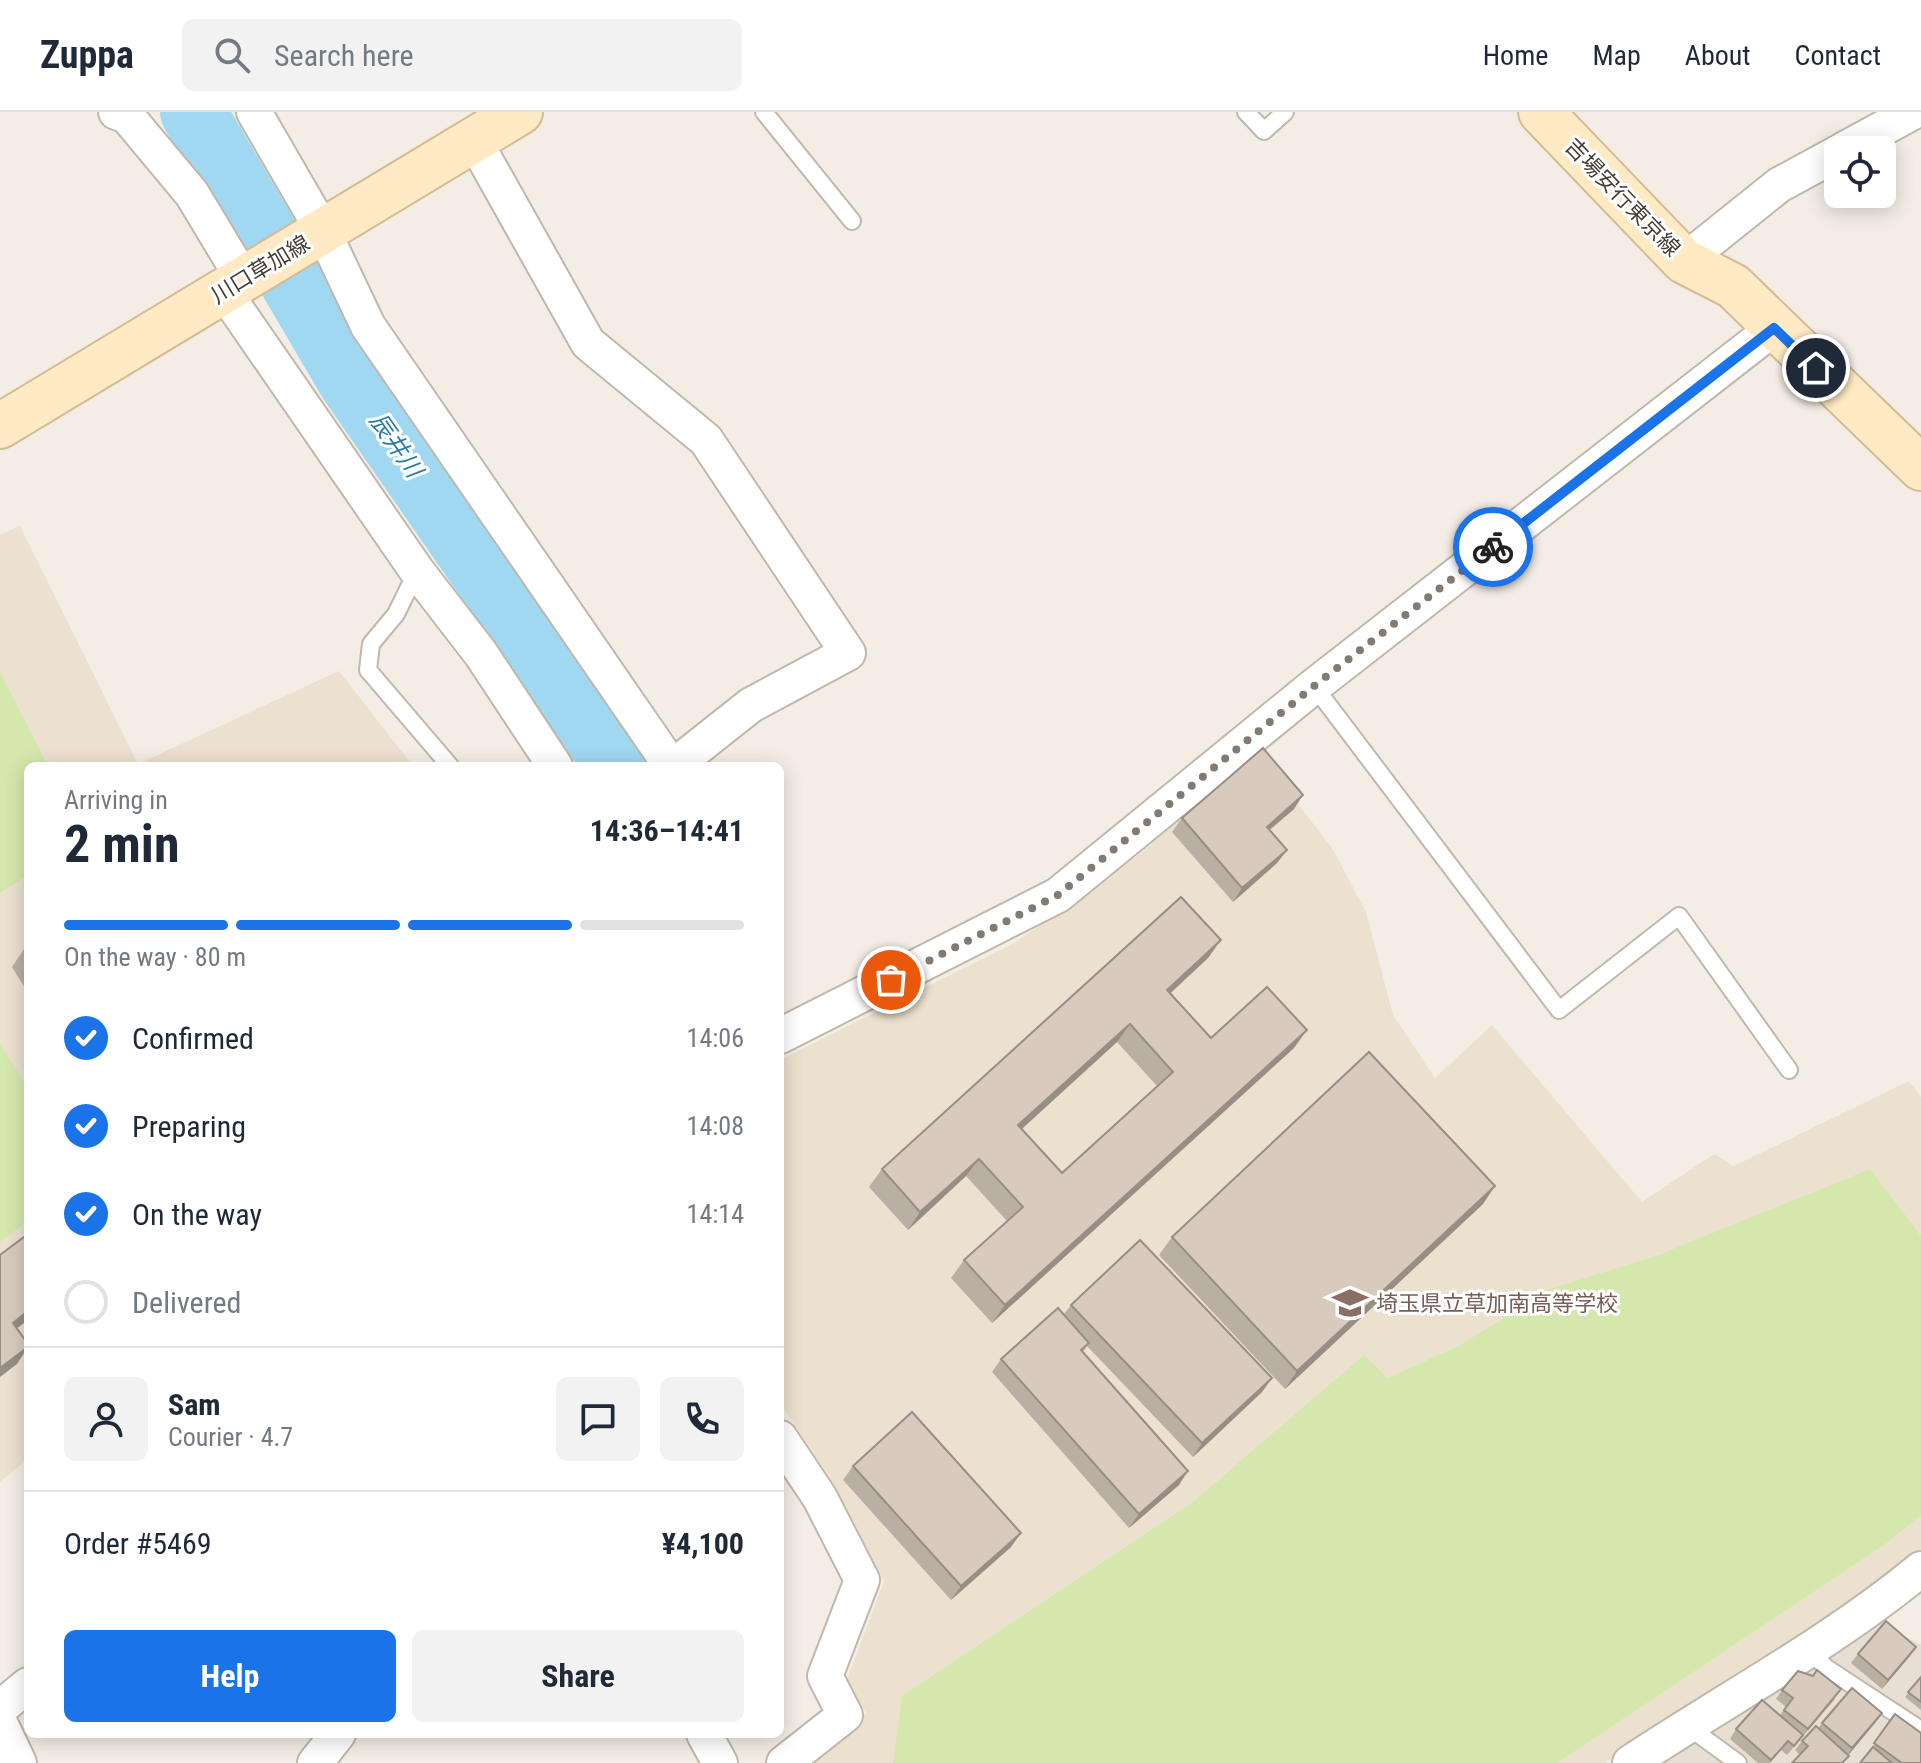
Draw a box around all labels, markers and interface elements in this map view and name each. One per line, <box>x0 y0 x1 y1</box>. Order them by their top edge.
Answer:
search box <box>182 19 742 91</box>
text: Zuppa <box>40 33 134 77</box>
icon: search <box>210 33 254 77</box>
text: Search here <box>274 38 414 73</box>
text: Home <box>1483 39 1548 72</box>
text: Map <box>1592 39 1641 72</box>
text: About <box>1685 39 1751 72</box>
text: Contact <box>1795 39 1881 72</box>
street label: 吉場安行東京線 <box>1560 133 1685 261</box>
map controls <box>1824 136 1896 208</box>
button: locate <box>1824 136 1896 208</box>
street label: 川口草加線 <box>207 230 314 308</box>
pin <box>1782 334 1850 402</box>
icon: home <box>1794 346 1838 390</box>
water label: 辰井川 <box>364 407 430 485</box>
courier <box>1453 507 1533 587</box>
icon: bike <box>1471 525 1515 569</box>
text: Arriving in <box>64 785 168 815</box>
text: 14:36–14:41 <box>590 813 744 848</box>
text: 2 min <box>64 814 180 875</box>
text: On the way · 80 m <box>64 942 246 972</box>
pin <box>857 946 925 1014</box>
icon: bag <box>869 958 913 1002</box>
icon: check <box>64 1016 108 1060</box>
text: Confirmed <box>132 1021 254 1056</box>
text: 14:06 <box>687 1023 744 1053</box>
icon: check <box>64 1104 108 1148</box>
text: Preparing <box>132 1109 246 1144</box>
text: 14:08 <box>687 1111 744 1141</box>
icon: check <box>64 1192 108 1236</box>
text: On the way <box>132 1197 262 1232</box>
text: 14:14 <box>687 1199 744 1229</box>
school or university icon: 埼玉県立草加南高等学校 <box>1331 1284 1369 1322</box>
text: Delivered <box>132 1285 241 1320</box>
place label: 埼玉県立草加南高等学校 <box>1376 1291 1618 1316</box>
button: person <box>64 1377 148 1461</box>
button: chat <box>556 1377 640 1461</box>
button: phone <box>660 1377 744 1461</box>
text: Sam <box>168 1387 221 1422</box>
text: Courier · 4.7 <box>168 1422 293 1452</box>
text: Order #5469 <box>64 1526 212 1561</box>
text: ¥4,100 <box>662 1526 744 1561</box>
button: Help <box>64 1630 396 1722</box>
button: Share <box>412 1630 744 1722</box>

